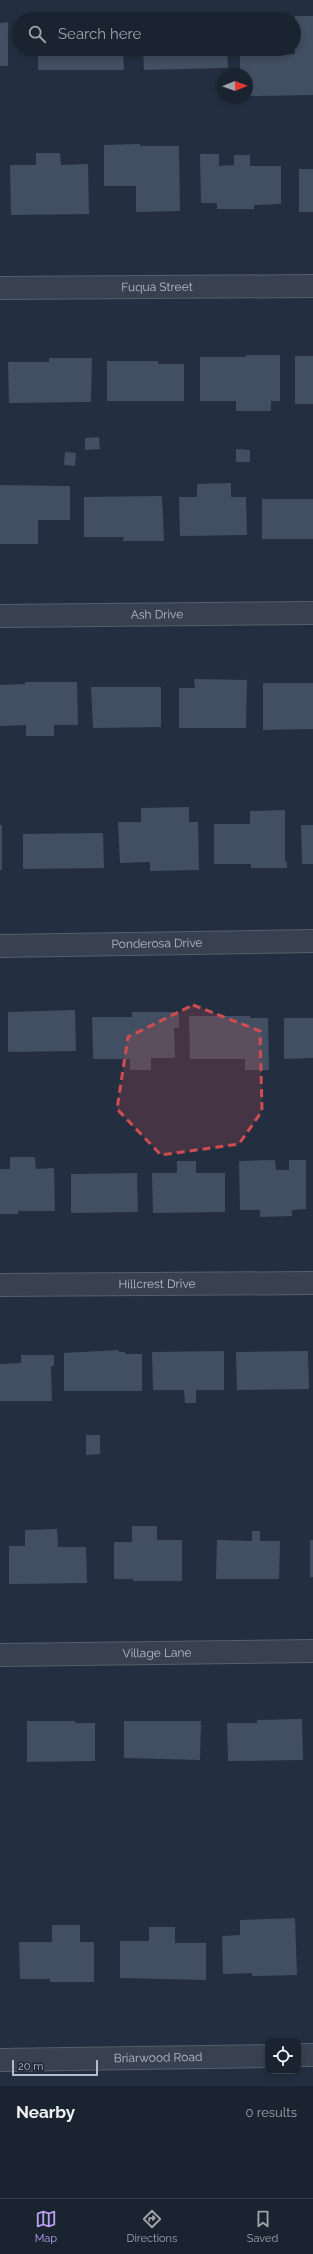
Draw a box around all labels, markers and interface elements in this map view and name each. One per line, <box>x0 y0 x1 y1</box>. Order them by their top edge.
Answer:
search box <box>12 12 301 56</box>
icon: search <box>26 23 48 45</box>
text: Search here <box>58 25 141 43</box>
north arrow <box>217 68 253 104</box>
street label: Fuqua Street <box>121 280 193 294</box>
street label: Ash Drive <box>131 607 183 622</box>
street label: Ponderosa Drive <box>111 936 203 951</box>
street label: Hillcrest Drive <box>118 1277 196 1291</box>
street label: Village Lane <box>122 1646 192 1660</box>
map controls <box>265 2038 301 2074</box>
button: locate <box>265 2038 301 2074</box>
street label: Briarwood Road <box>114 2050 202 2065</box>
scale bar <box>12 2058 98 2077</box>
text: 20 m <box>18 2060 43 2073</box>
text: Nearby <box>16 2102 75 2122</box>
text: 0 results <box>246 2105 297 2120</box>
tab: Map <box>35 2208 57 2245</box>
tab: Directions <box>127 2208 177 2245</box>
tab: Saved <box>247 2208 278 2245</box>

